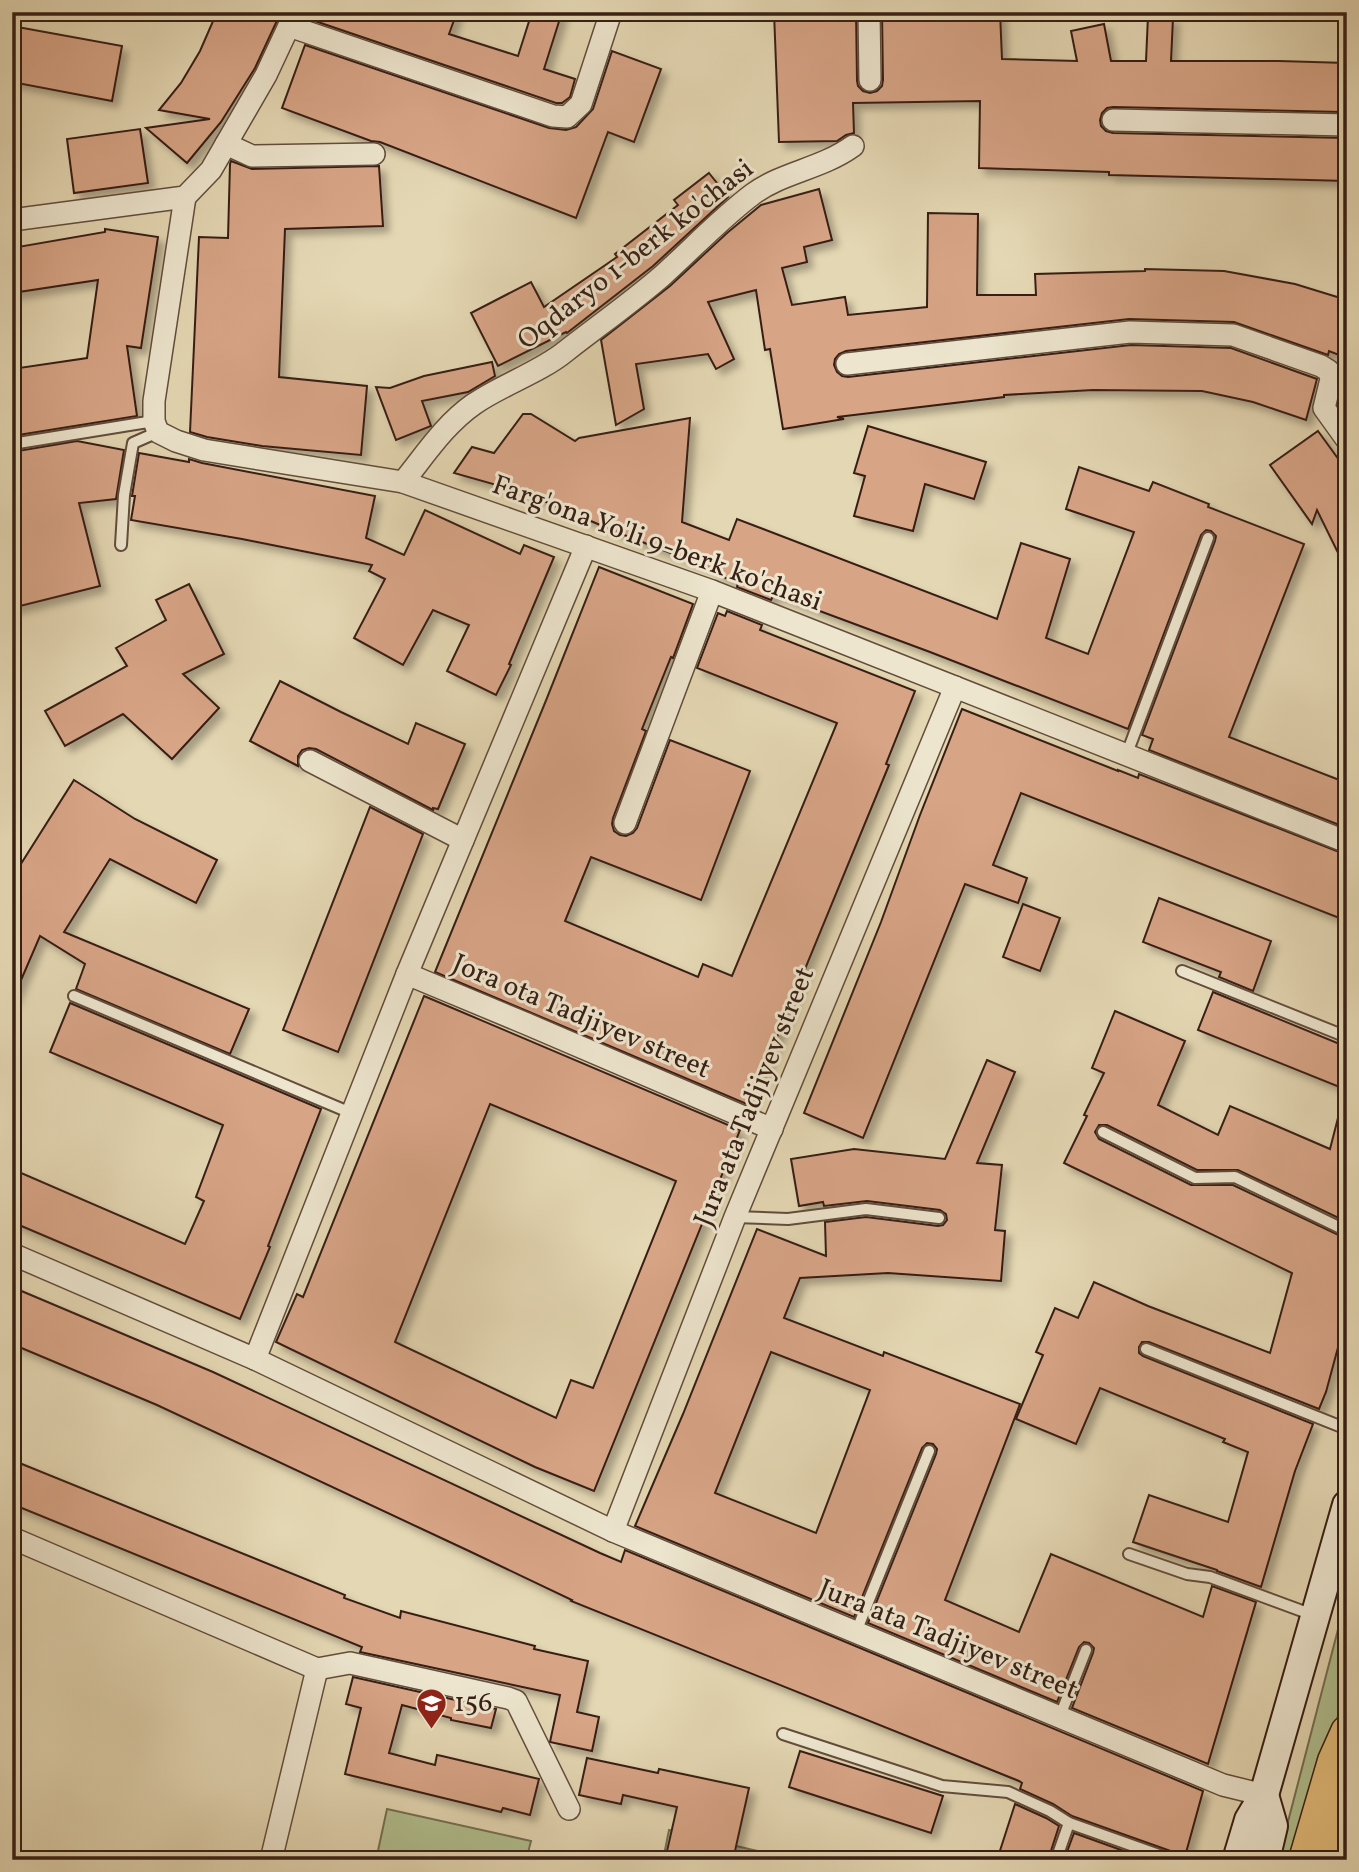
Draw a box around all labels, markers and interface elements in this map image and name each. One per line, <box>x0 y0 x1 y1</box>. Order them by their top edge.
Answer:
street label: Oqdaryo 1-berk ko'chasi <box>510 150 762 360</box>
street label: Farg'ona Yo'li 9-berk ko'chasi <box>487 466 827 622</box>
street label: Jora ota Tadjiyev street <box>446 945 716 1089</box>
street label: Jura аta Tadjiyev street <box>685 961 825 1233</box>
street label: Jura аta Tadjiyev street <box>812 1570 1084 1710</box>
place label: 156 <box>454 1684 493 1723</box>
school or university icon: 156 <box>414 1686 448 1730</box>

